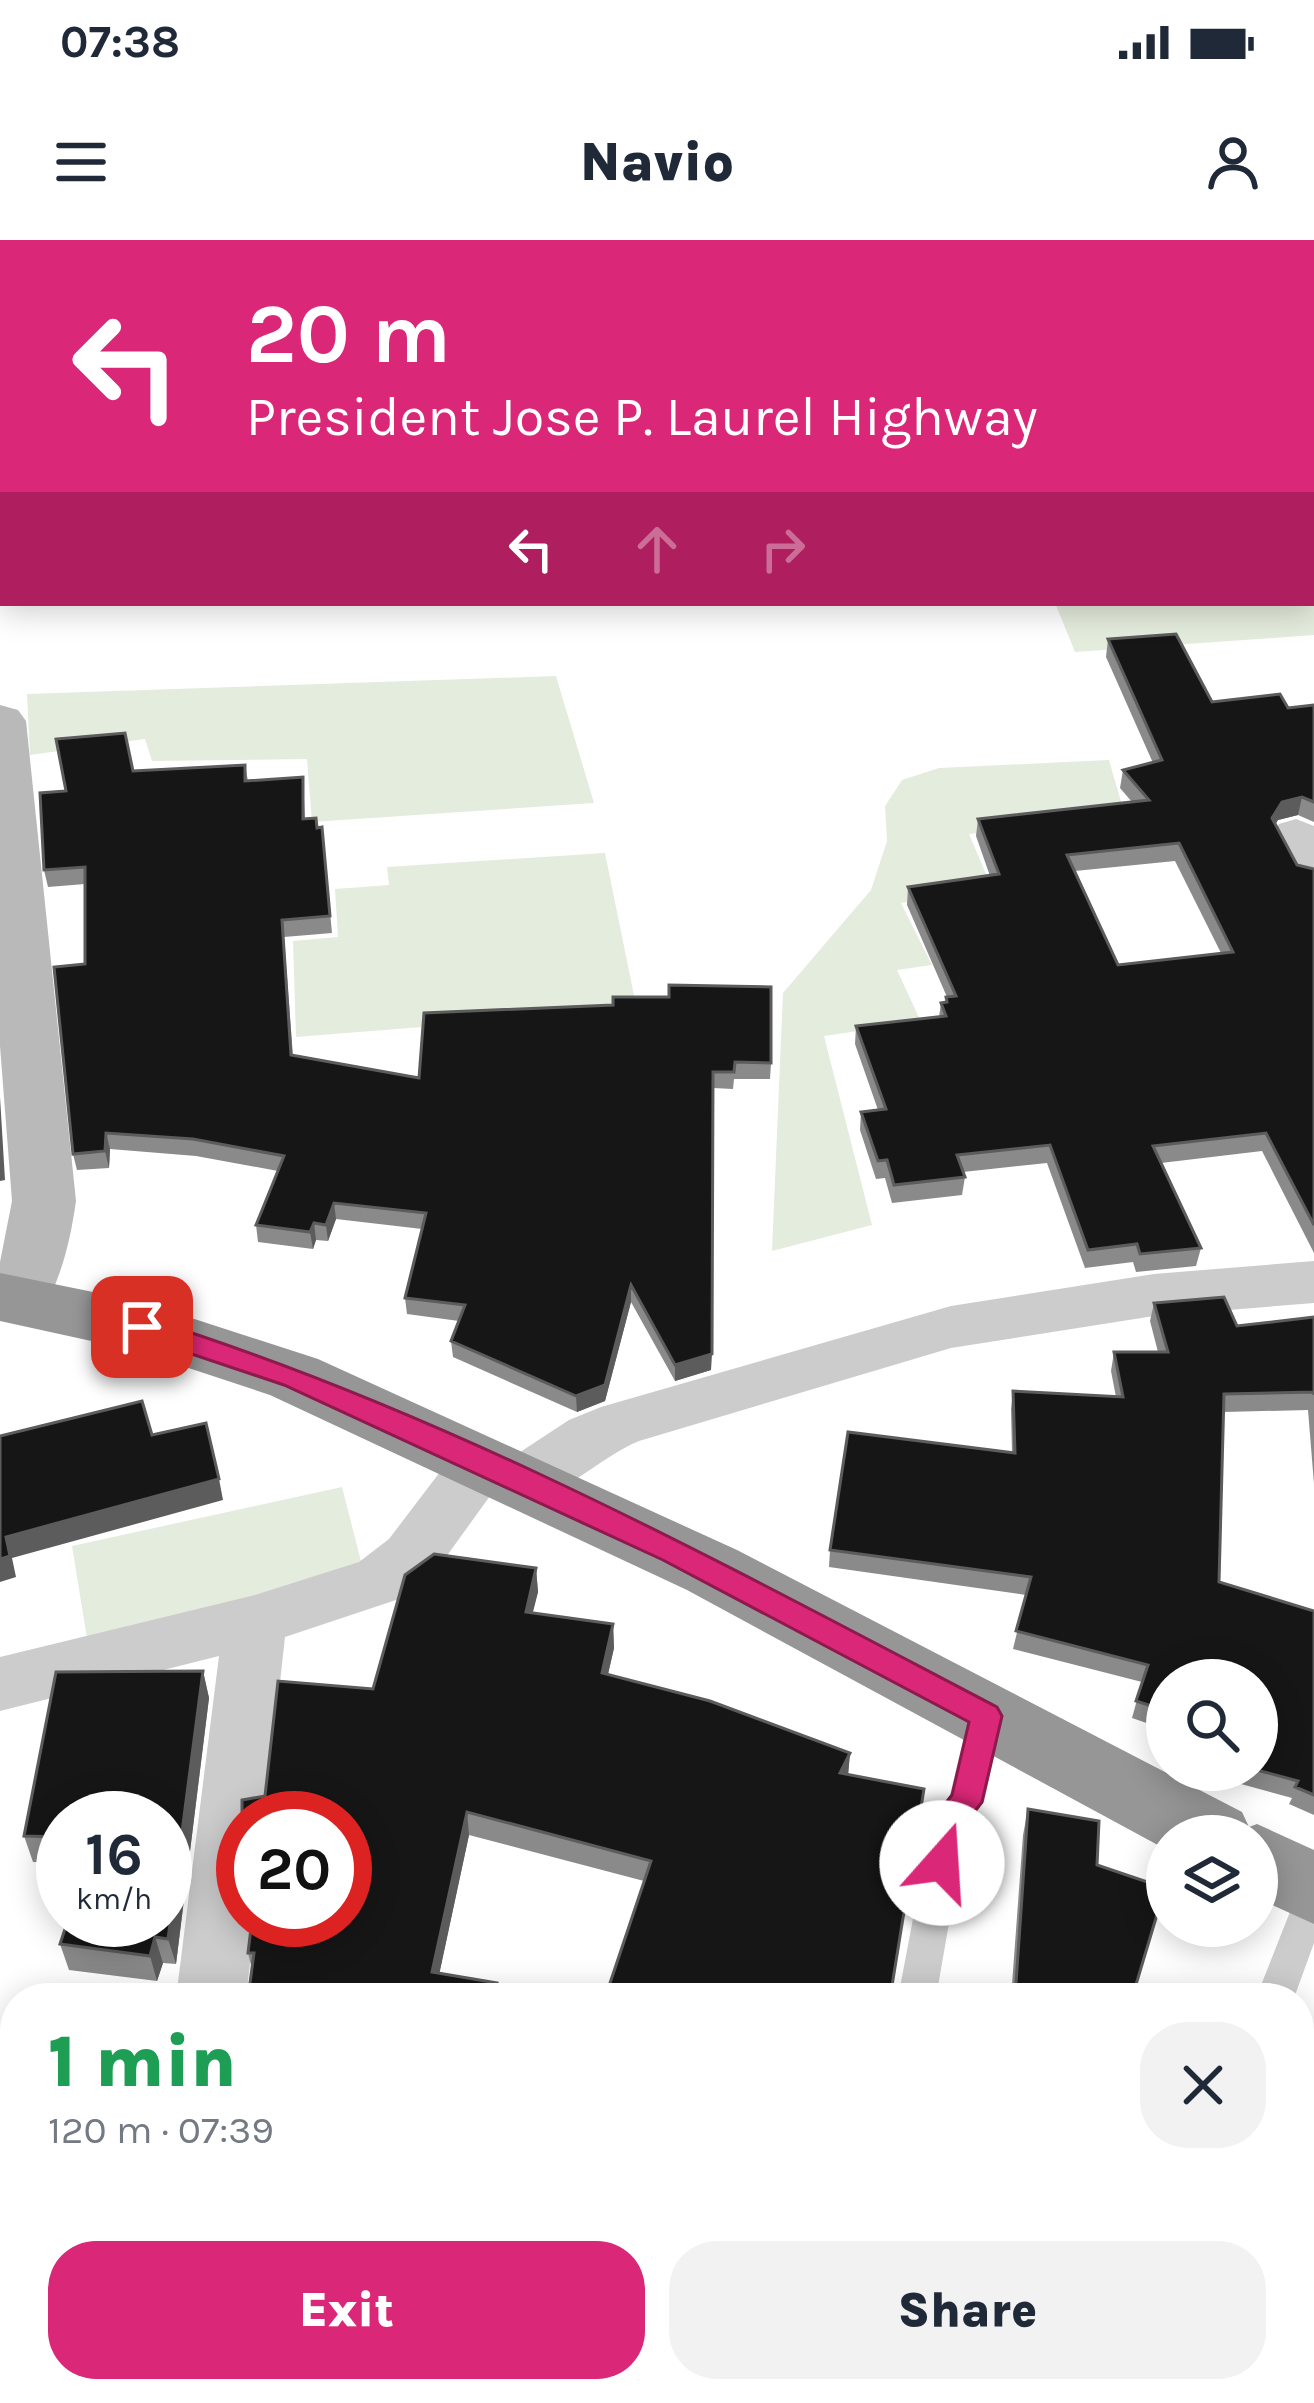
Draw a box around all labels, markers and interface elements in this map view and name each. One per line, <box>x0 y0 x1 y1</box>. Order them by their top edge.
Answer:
text: 07:38 <box>60 16 180 68</box>
icon: menu <box>48 129 114 195</box>
icon: person <box>1200 129 1266 195</box>
text: Navio <box>580 130 734 194</box>
text: 20 m <box>246 285 451 383</box>
icon: left <box>48 288 204 444</box>
text: President Jose P. Laurel Highway <box>246 385 1038 449</box>
icon: left <box>498 516 564 582</box>
icon: ahead <box>624 516 690 582</box>
icon: right <box>750 516 816 582</box>
pin <box>91 1276 193 1378</box>
icon: arrive <box>109 1294 175 1360</box>
map controls <box>1146 1659 1278 1947</box>
button: search <box>1146 1659 1278 1791</box>
speed limit sign: 20 <box>216 1791 372 1947</box>
position arrow <box>879 1800 1005 1926</box>
button: layers <box>1146 1815 1278 1947</box>
text: 16 <box>85 1819 143 1889</box>
text: km/h <box>76 1881 152 1917</box>
text: 1 min <box>48 2020 237 2104</box>
button: close <box>1140 2022 1266 2148</box>
text: 120 m · 07:39 <box>48 2107 274 2153</box>
button: Exit <box>48 2241 645 2379</box>
button: Share <box>669 2241 1266 2379</box>

